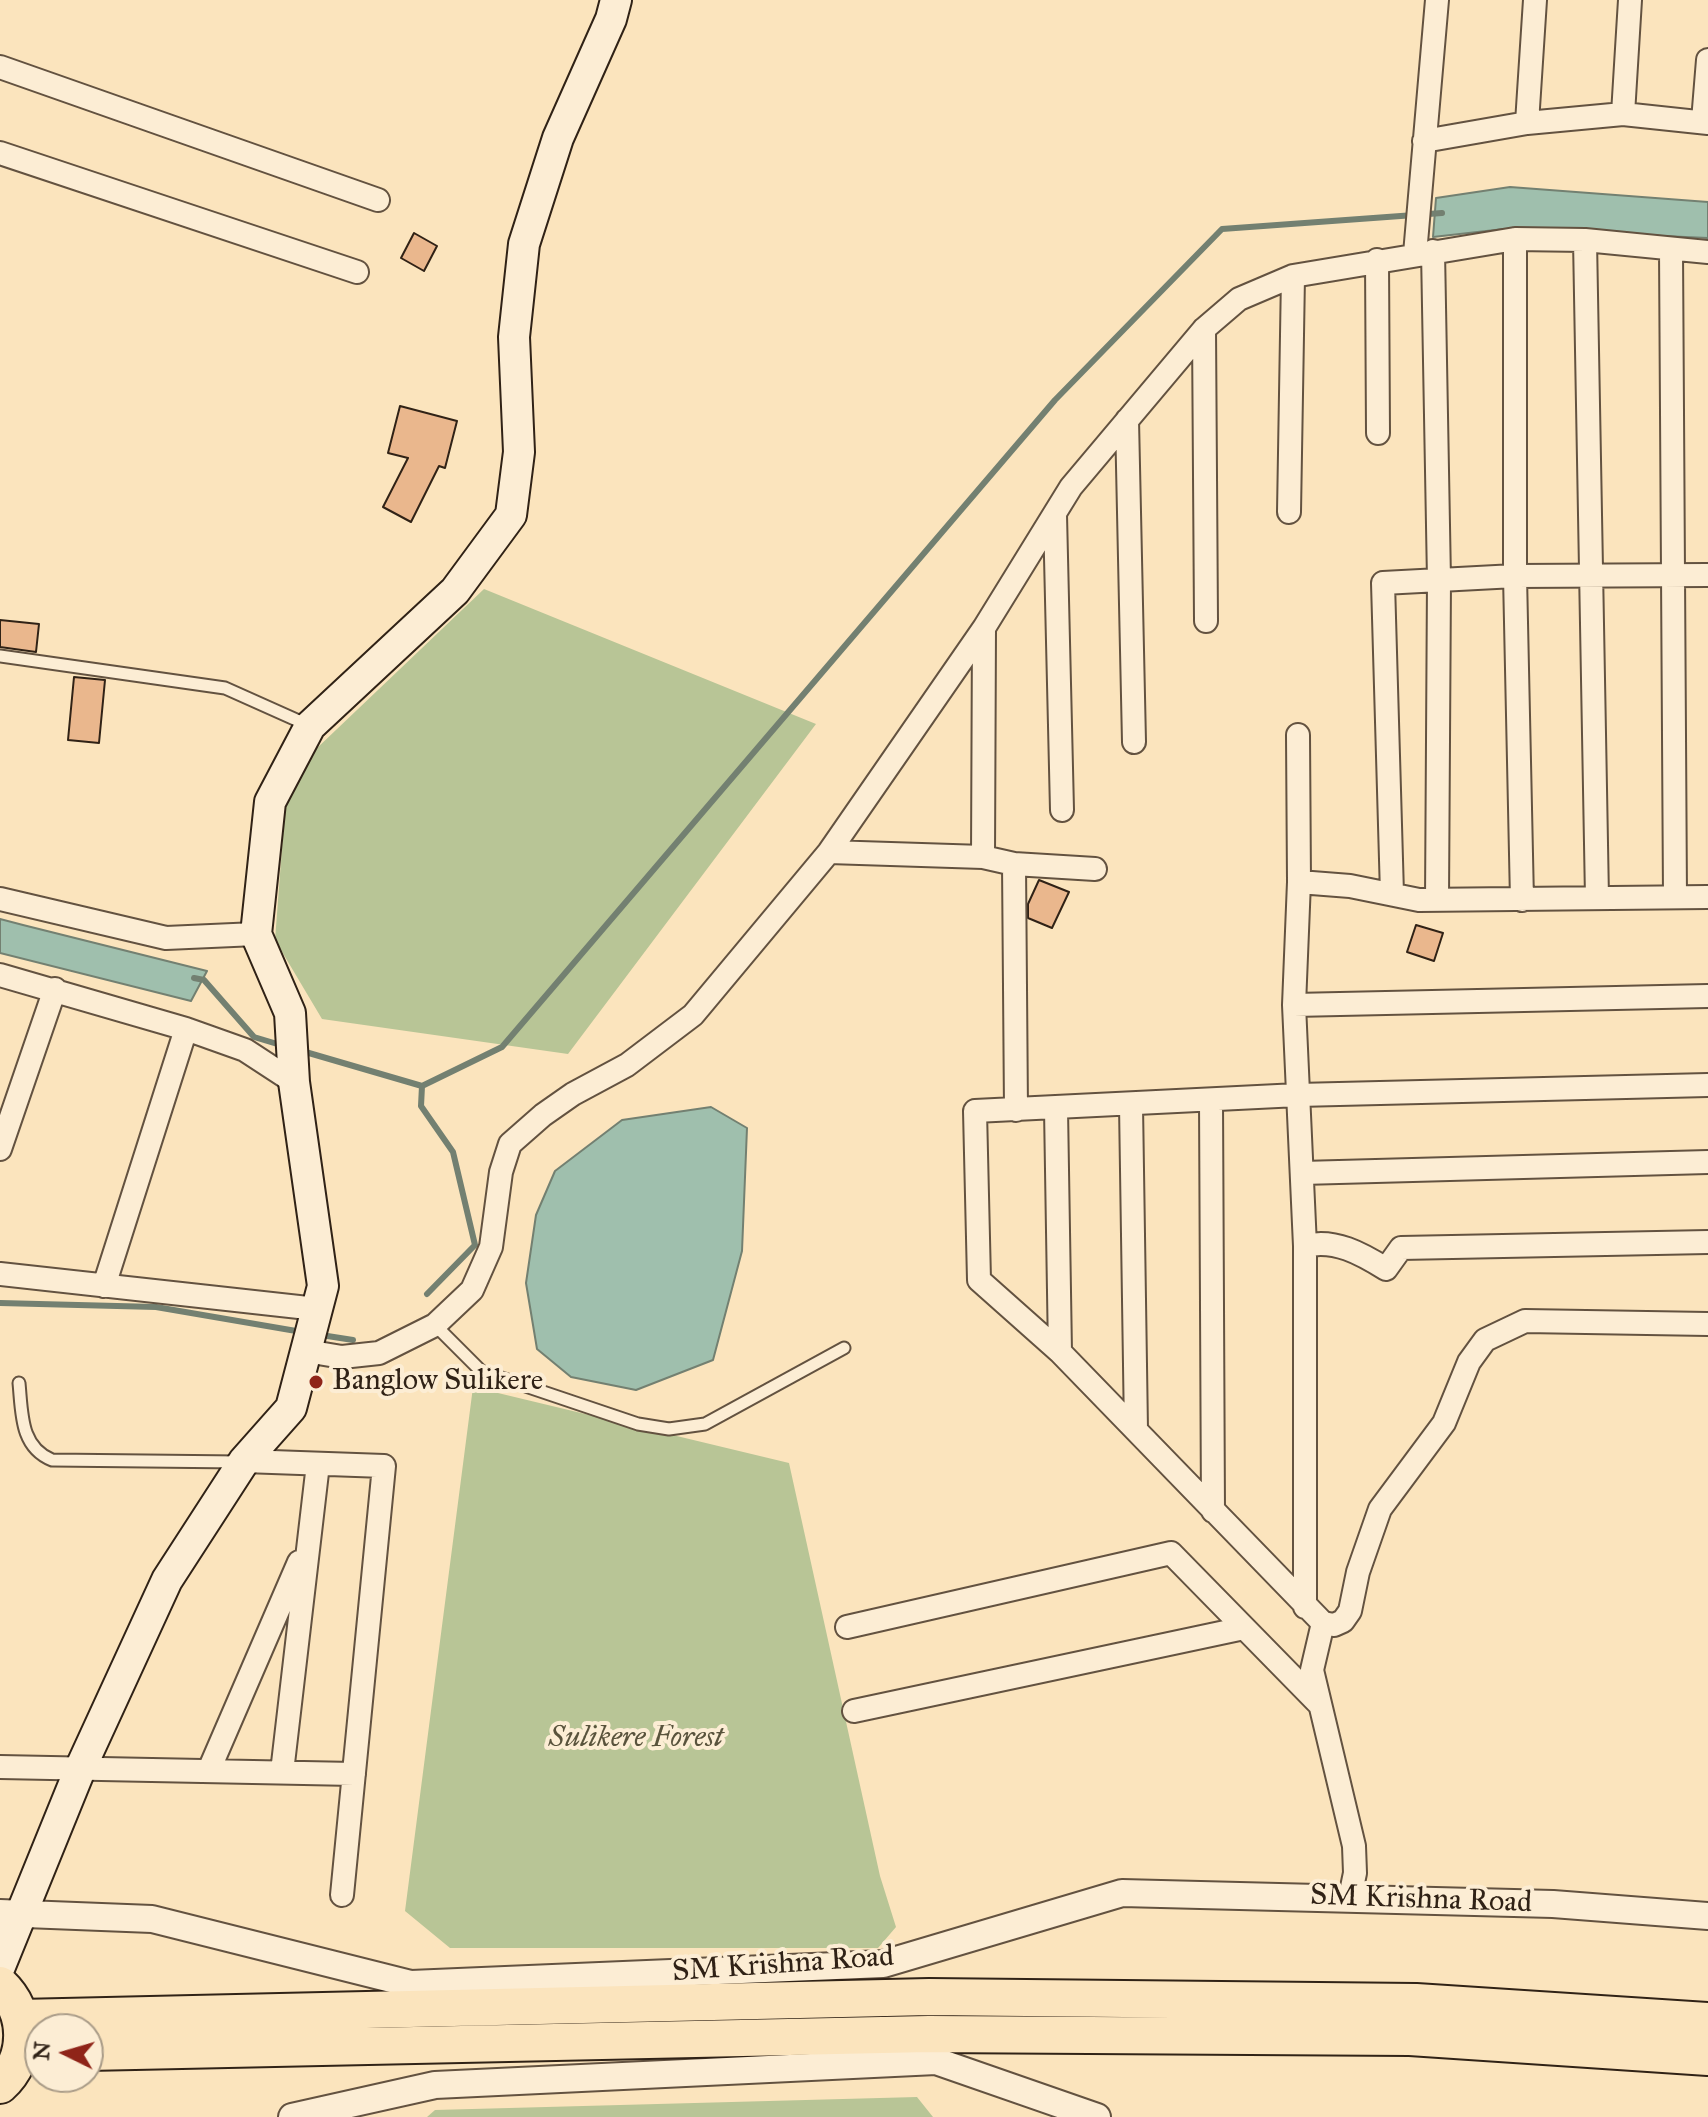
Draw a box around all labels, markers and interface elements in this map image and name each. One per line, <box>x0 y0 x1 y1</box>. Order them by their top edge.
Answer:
place label: Banglow Sulikere <box>332 1364 543 1400</box>
marker: Banglow Sulikere <box>307 1373 325 1391</box>
park label: Sulikere Forest <box>549 1721 723 1757</box>
street label: SM Krishna Road <box>1309 1878 1533 1922</box>
street label: SM Krishna Road <box>671 1939 895 1991</box>
north arrow <box>24 2013 104 2093</box>
text: N <box>27 2041 56 2062</box>

